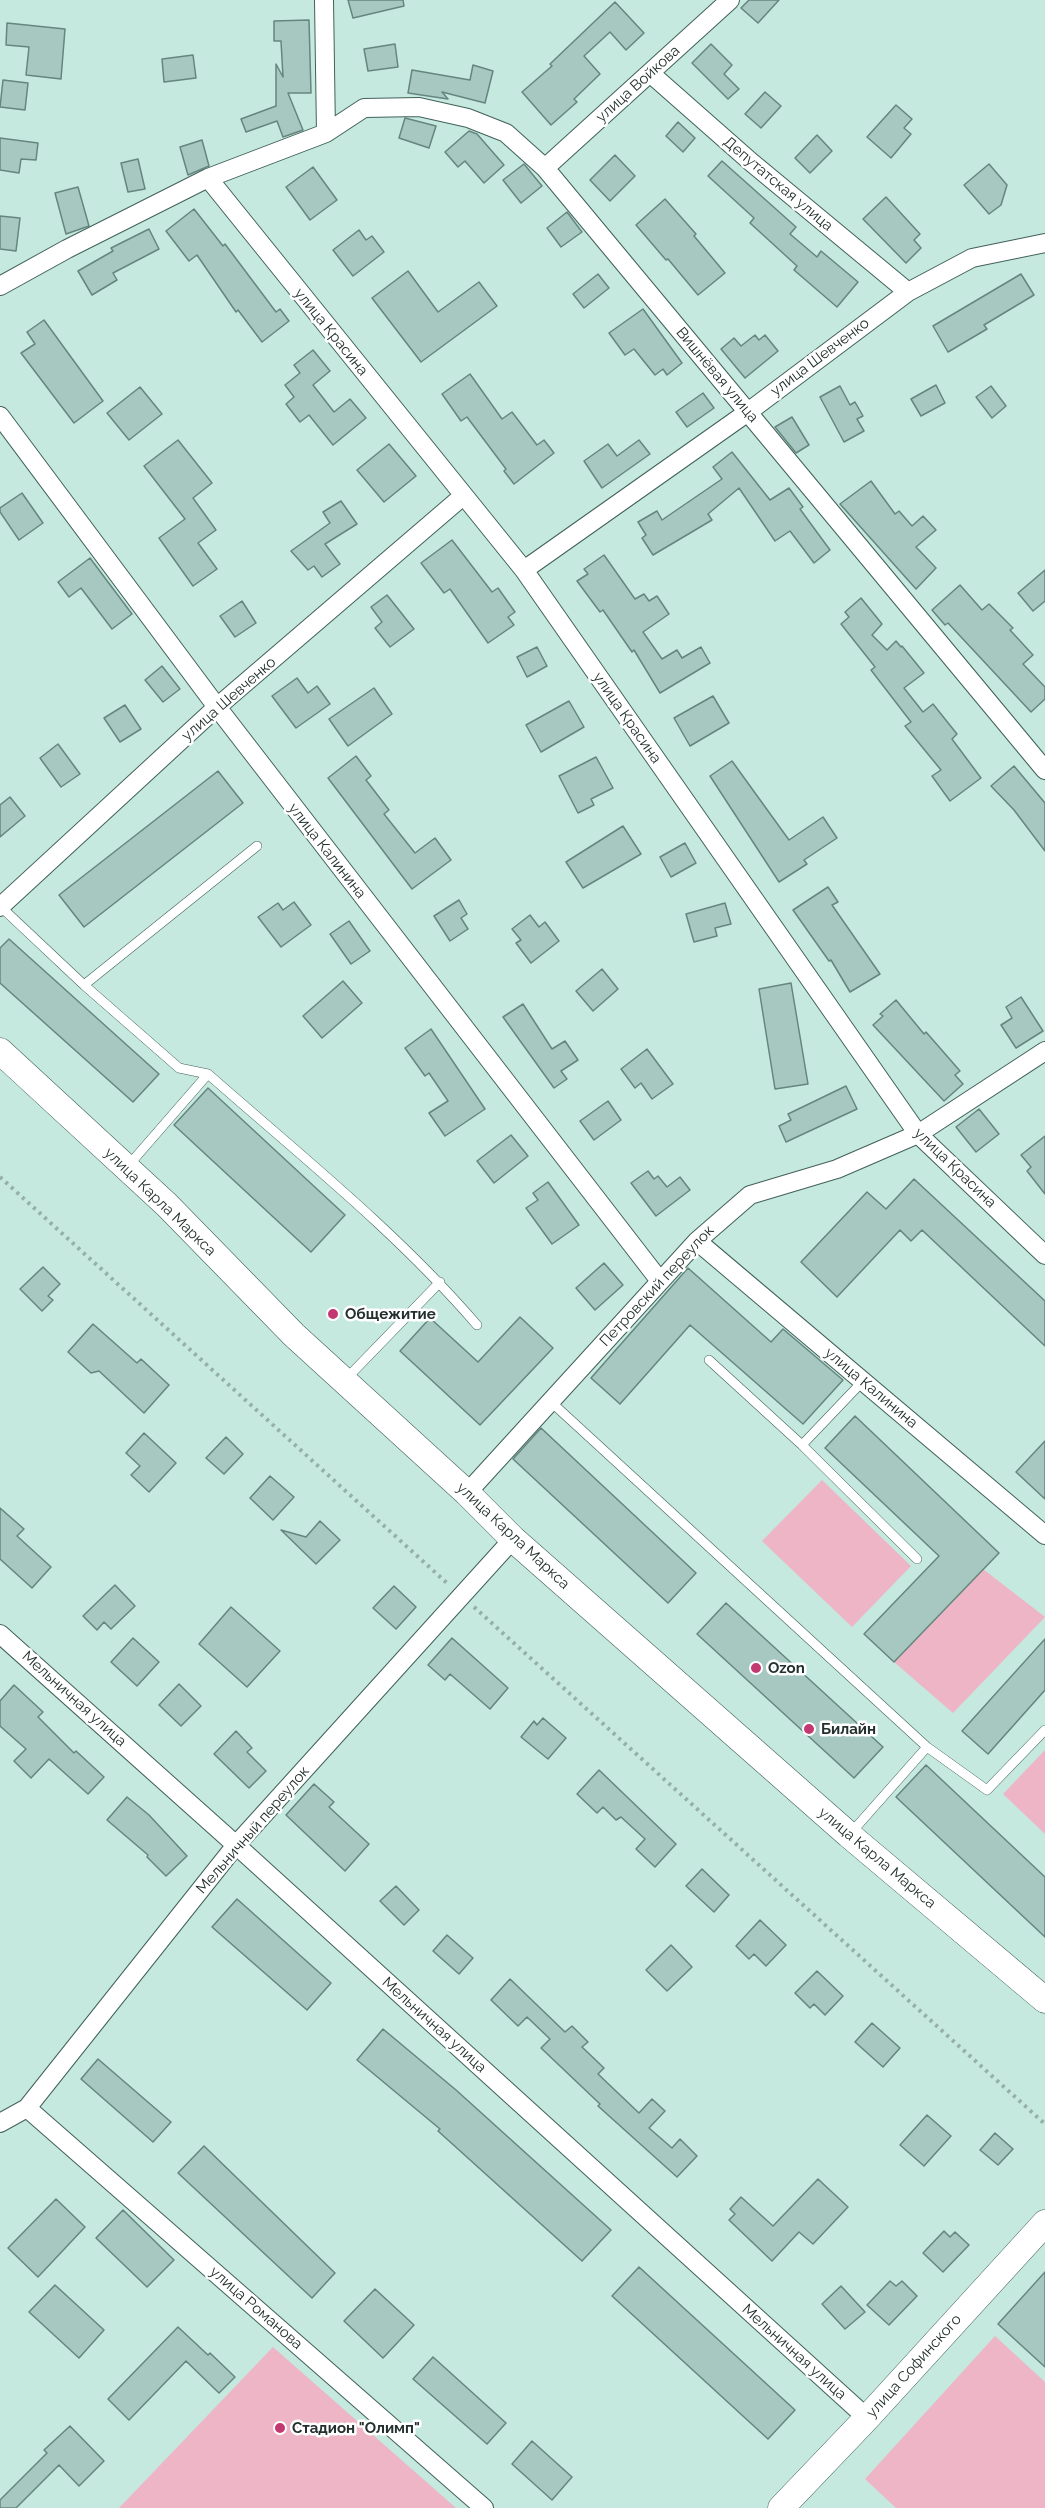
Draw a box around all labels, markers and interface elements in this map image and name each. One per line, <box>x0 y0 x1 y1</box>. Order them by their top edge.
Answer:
street label: улица Войкова <box>592 42 684 126</box>
street label: Депутатская улица <box>720 133 836 235</box>
street label: улица Красина <box>290 285 372 379</box>
street label: улица Шевченко <box>767 314 873 400</box>
street label: Вишнёвая улица <box>672 324 762 426</box>
street label: улица Шевченко <box>178 653 280 745</box>
street label: улица Красина <box>589 669 665 767</box>
street label: улица Калинина <box>284 800 370 902</box>
street label: улица Красина <box>910 1124 1000 1212</box>
street label: улица Карла Маркса <box>100 1144 220 1260</box>
street label: Петровский переулок <box>596 1222 718 1350</box>
place label: Общежитие <box>345 1305 436 1323</box>
marker: Общежитие <box>326 1307 340 1321</box>
street label: улица Калинина <box>821 1344 921 1432</box>
street label: улица Карла Маркса <box>453 1479 573 1593</box>
street label: Мельничная улица <box>18 1647 130 1751</box>
place label: Ozon <box>768 1659 805 1677</box>
marker: Ozon <box>749 1661 763 1675</box>
place label: Билайн <box>821 1720 876 1738</box>
marker: Билайн <box>802 1722 816 1736</box>
street label: Мельничный переулок <box>193 1762 313 1898</box>
street label: улица Карла Маркса <box>815 1804 939 1912</box>
street label: Мельничная улица <box>378 1973 490 2077</box>
street label: улица Романова <box>206 2263 306 2353</box>
street label: Мельничная улица <box>738 2300 850 2404</box>
street label: улица Софинского <box>863 2311 965 2421</box>
place label: Стадион "Олимп" <box>292 2419 420 2437</box>
marker: Стадион "Олимп" <box>273 2421 287 2435</box>

